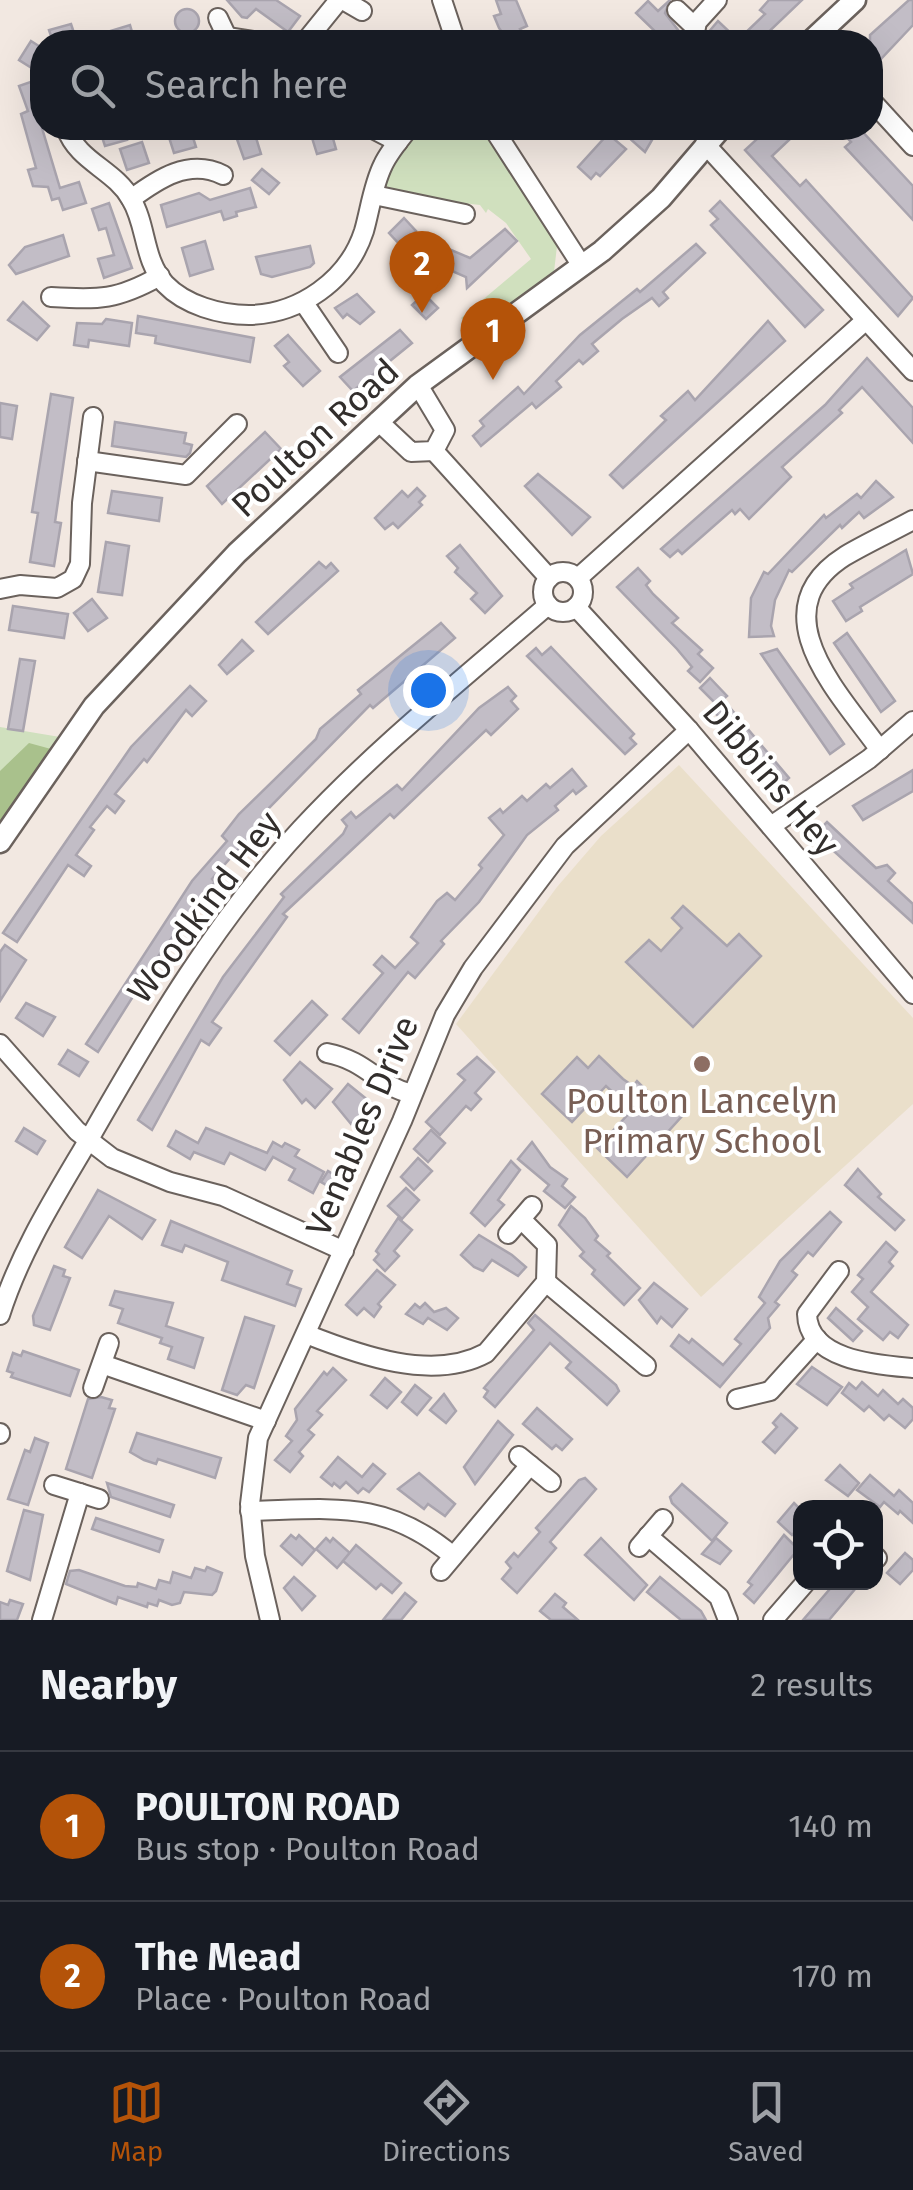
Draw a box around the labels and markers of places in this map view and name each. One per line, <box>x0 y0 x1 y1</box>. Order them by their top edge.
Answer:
pin: 2 <box>390 230 454 313</box>
pin: 1 <box>460 298 526 380</box>
marker: Poulton Lancelyn Primary School <box>691 1053 713 1075</box>
place label: Poulton Lancelyn Primary School <box>566 1080 838 1162</box>

